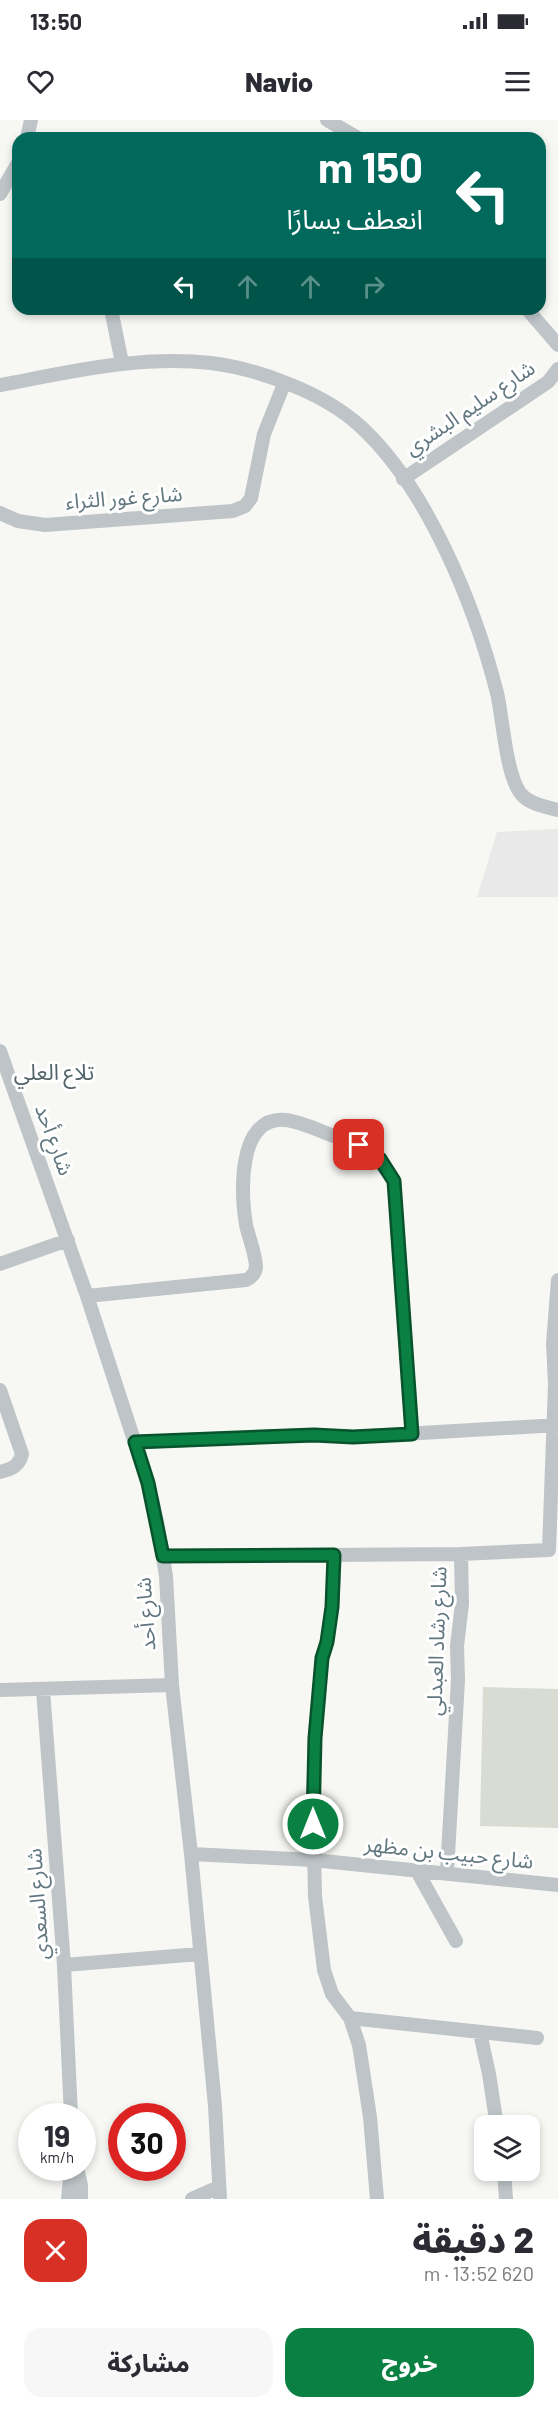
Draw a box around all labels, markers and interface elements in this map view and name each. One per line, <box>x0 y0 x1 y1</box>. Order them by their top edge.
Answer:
text: 13:50 <box>30 8 82 34</box>
icon: heart <box>24 65 57 98</box>
text: Navio <box>245 65 313 97</box>
icon: menu <box>501 65 534 98</box>
text: 150 m <box>318 141 423 191</box>
icon: left <box>444 156 522 234</box>
text: انعطف يسارًا <box>286 202 423 234</box>
icon: left <box>168 270 201 303</box>
icon: ahead <box>231 270 264 303</box>
icon: ahead <box>294 270 327 303</box>
icon: right <box>357 270 390 303</box>
street label: شارع سليم البشري <box>399 354 542 464</box>
street label: شارع غور الثراء <box>65 480 184 517</box>
district label: تلاع العلي <box>14 1058 94 1089</box>
street label: شارع أحد <box>27 1101 80 1180</box>
pin <box>333 1119 384 1170</box>
icon: arrive <box>342 1128 375 1161</box>
street label: شارع رشاد العبدلي <box>420 1566 455 1716</box>
street label: شارع أحد <box>129 1576 164 1652</box>
position arrow <box>281 1792 345 1856</box>
street label: شارع حبيب بن مظهر <box>362 1830 535 1877</box>
street label: شارع السعدي <box>20 1847 58 1961</box>
speed limit sign: 30 <box>108 2103 186 2181</box>
map controls <box>474 2115 540 2181</box>
button: layers <box>474 2115 540 2181</box>
text: 19 <box>44 2117 70 2153</box>
text: km/h <box>40 2148 74 2166</box>
text: 2 دقيقة <box>412 2217 534 2260</box>
button: close <box>24 2219 87 2282</box>
text: 620 m · 13:52 <box>424 2261 534 2285</box>
button: مشاركة <box>24 2328 273 2397</box>
button: خروج <box>285 2328 534 2397</box>

